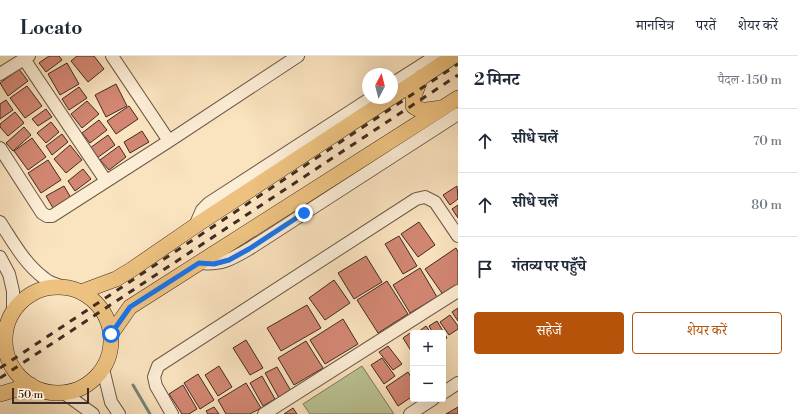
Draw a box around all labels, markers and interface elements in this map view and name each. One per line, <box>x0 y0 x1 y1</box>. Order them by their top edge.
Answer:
text: Locato <box>20 16 82 40</box>
text: मानचित्र <box>636 17 674 35</box>
text: परतें <box>696 17 716 35</box>
text: शेयर करें <box>738 17 778 35</box>
north arrow <box>362 68 398 104</box>
text: 2 मिनट <box>474 69 520 91</box>
text: पैदल · 150 m <box>718 72 782 88</box>
text: सीधे चलें <box>512 129 558 148</box>
icon: ahead <box>474 130 496 152</box>
text: 70 m <box>753 133 782 149</box>
text: सीधे चलें <box>512 193 558 212</box>
icon: ahead <box>474 194 496 216</box>
text: 80 m <box>751 197 782 213</box>
route end <box>295 204 313 222</box>
text: गंतव्य पर पहुँचे <box>512 257 586 276</box>
icon: arrive <box>474 258 496 280</box>
button: सहेजें <box>474 312 624 354</box>
button: शेयर करें <box>632 312 782 354</box>
route start <box>102 325 120 343</box>
map controls <box>410 330 446 402</box>
button: + <box>410 330 446 366</box>
button: − <box>410 366 446 402</box>
scale bar <box>12 386 89 405</box>
text: 50 m <box>18 388 43 402</box>

